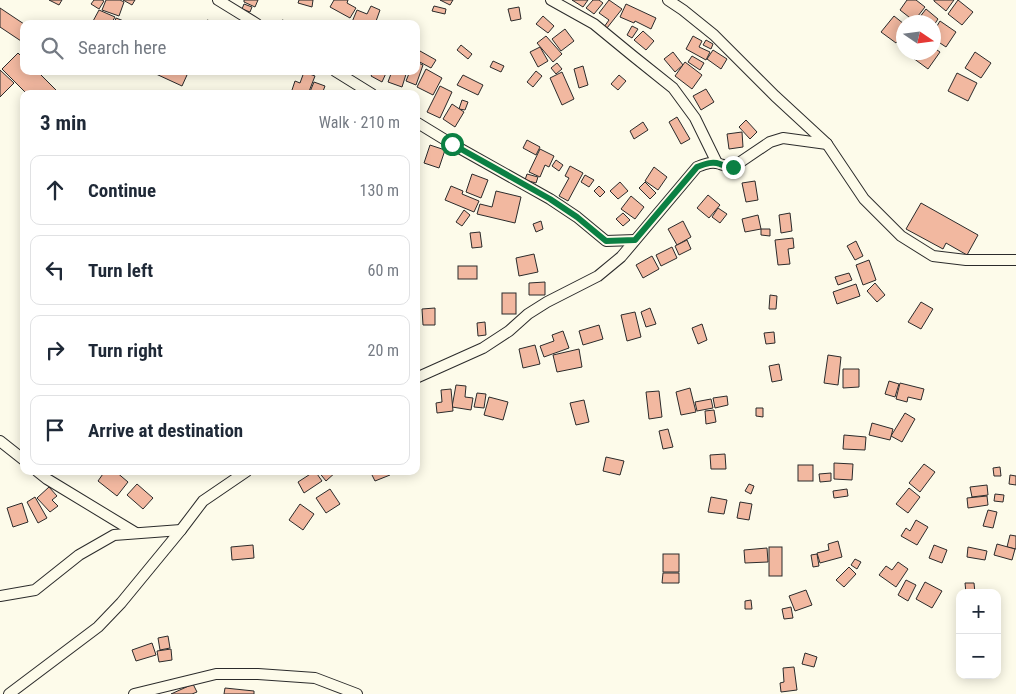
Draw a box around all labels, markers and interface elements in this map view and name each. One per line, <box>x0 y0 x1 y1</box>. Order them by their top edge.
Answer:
north arrow <box>896 15 941 60</box>
search box <box>20 20 420 75</box>
icon: search <box>38 34 66 62</box>
text: Search here <box>78 36 166 59</box>
text: 3 min <box>40 111 87 135</box>
text: Walk · 210 m <box>319 113 400 132</box>
route start <box>441 133 464 156</box>
route end <box>722 156 745 179</box>
icon: ahead <box>41 176 69 204</box>
text: Continue <box>88 179 156 202</box>
text: 130 m <box>360 181 399 200</box>
icon: left <box>41 256 69 284</box>
text: Turn left <box>88 259 153 282</box>
text: 60 m <box>367 261 399 280</box>
icon: right <box>41 336 69 364</box>
text: Turn right <box>88 339 163 362</box>
text: 20 m <box>367 341 399 360</box>
icon: arrive <box>41 416 69 444</box>
text: Arrive at destination <box>88 419 243 442</box>
map controls <box>956 589 1001 679</box>
button: + <box>956 589 1001 634</box>
button: − <box>956 634 1001 679</box>

